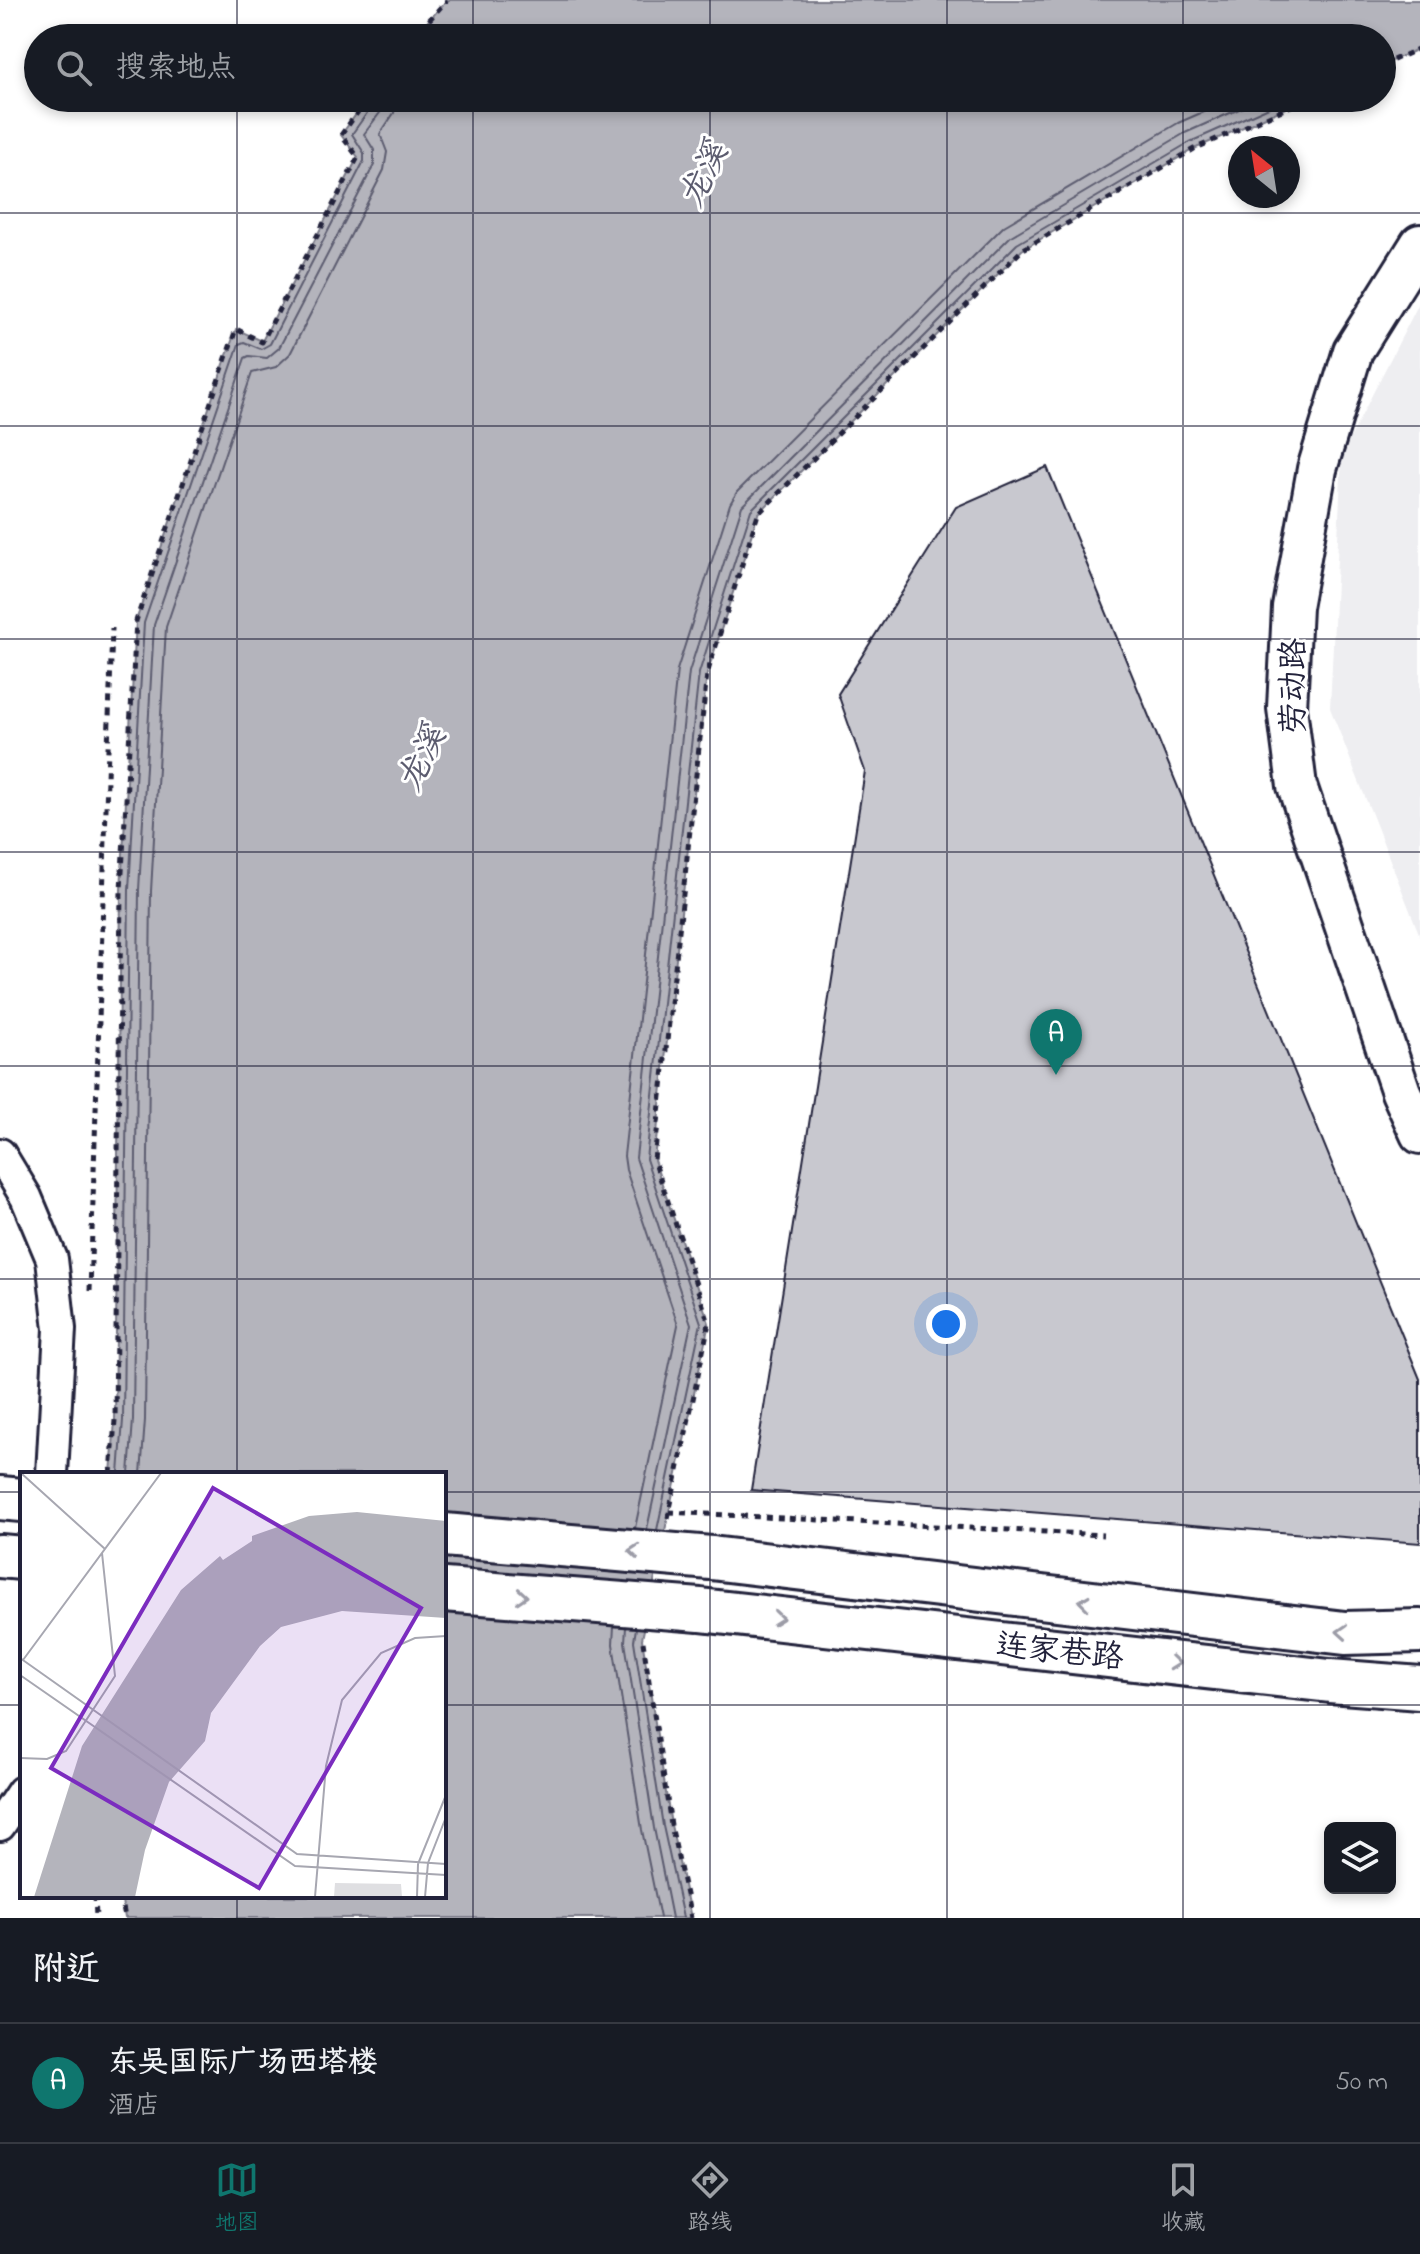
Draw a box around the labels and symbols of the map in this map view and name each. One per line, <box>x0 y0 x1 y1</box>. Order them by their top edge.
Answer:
water label: 龙溪 <box>668 132 744 217</box>
north arrow <box>1228 136 1300 208</box>
street label: 劳动路 <box>1272 638 1319 734</box>
water label: 龙溪 <box>386 716 462 801</box>
pin: A <box>1030 1009 1082 1075</box>
your location <box>926 1304 966 1344</box>
inset map <box>20 1472 446 1898</box>
one-way arrow <box>627 1543 640 1560</box>
one-way arrow <box>516 1587 529 1604</box>
one-way arrow <box>1077 1594 1091 1611</box>
one-way arrow <box>772 1610 785 1627</box>
street label: 连家巷路 <box>994 1623 1126 1684</box>
one-way arrow <box>1335 1623 1348 1640</box>
one-way arrow <box>1169 1655 1182 1672</box>

